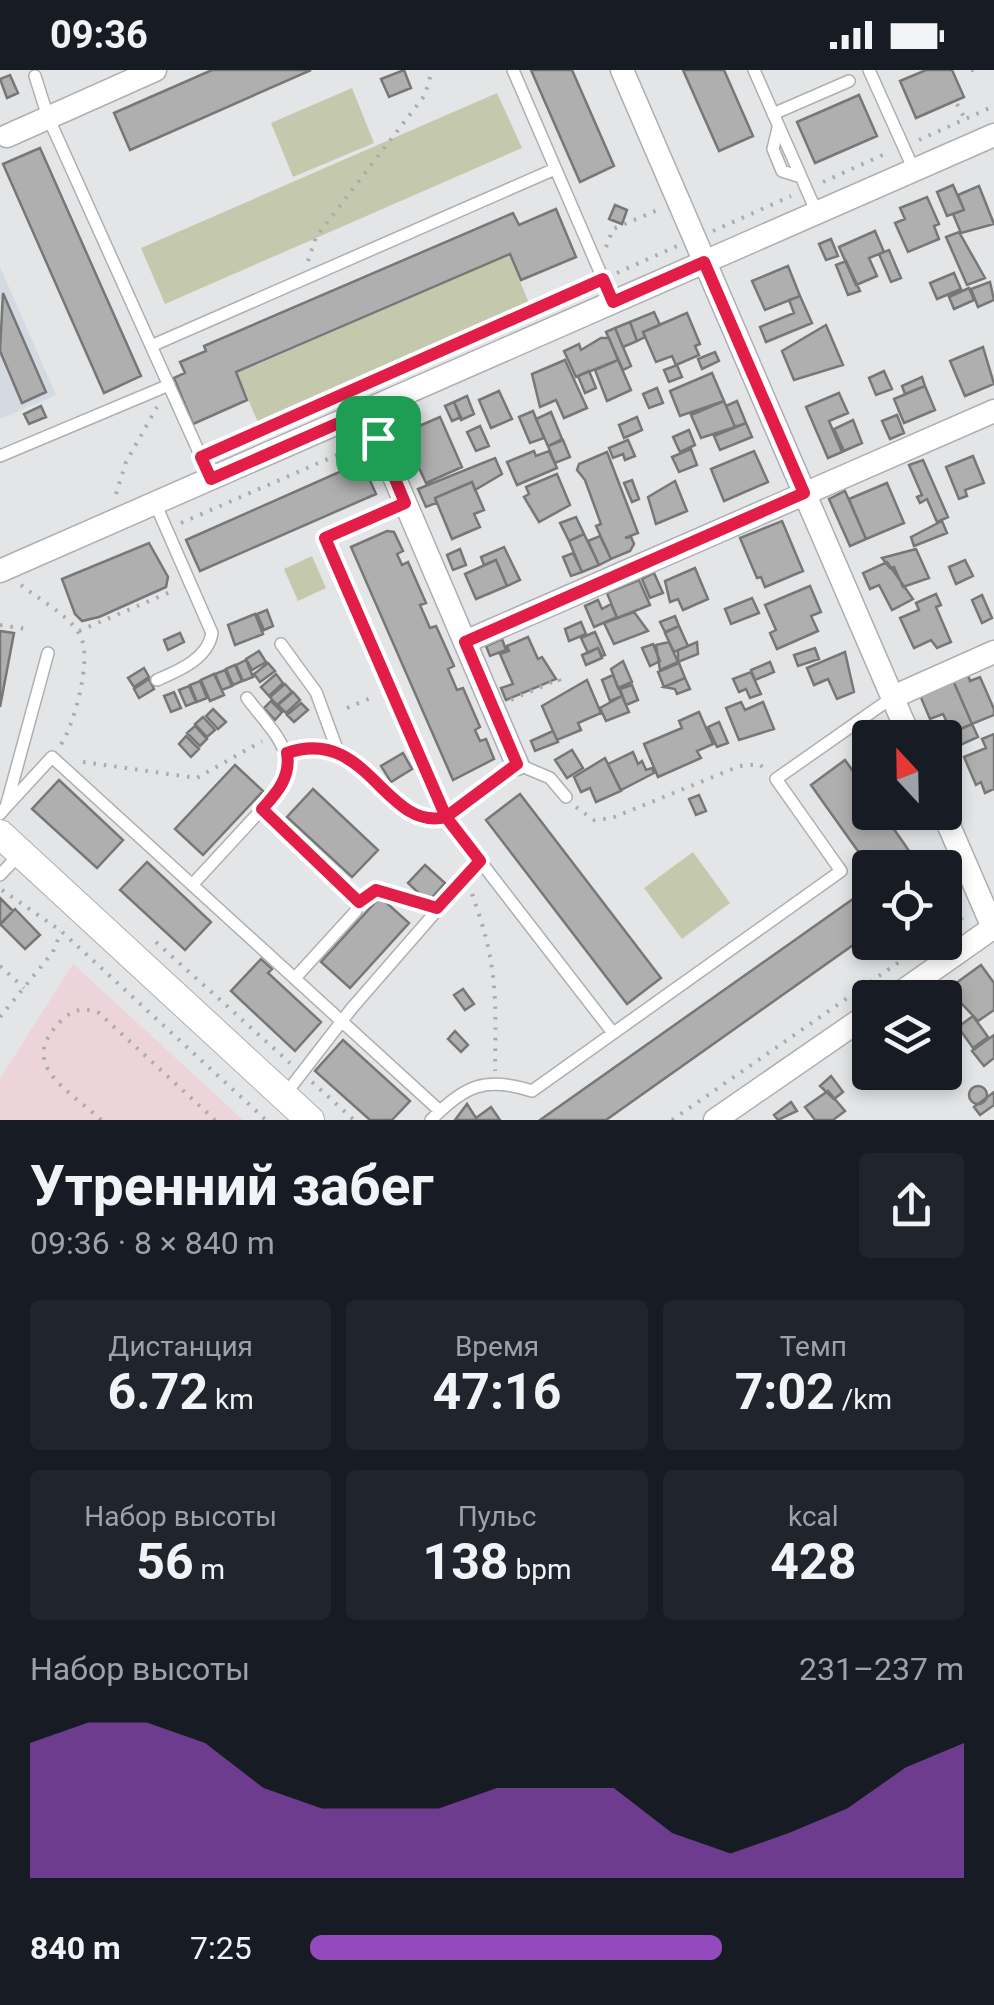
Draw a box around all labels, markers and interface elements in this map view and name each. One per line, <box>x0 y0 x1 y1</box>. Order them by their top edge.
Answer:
text: 09:36 <box>50 13 148 57</box>
pin <box>336 396 421 481</box>
icon: arrive <box>351 411 406 466</box>
north arrow <box>852 720 962 830</box>
map controls <box>852 720 962 1090</box>
button: locate <box>852 850 962 960</box>
button: layers <box>852 980 962 1090</box>
button: share <box>859 1153 964 1258</box>
text: Утренний забег <box>30 1154 434 1218</box>
text: 09:36 · 8 × 840 m <box>30 1224 275 1262</box>
text: Дистанция <box>108 1330 253 1363</box>
text: Время <box>455 1330 539 1363</box>
text: Темп <box>780 1330 847 1363</box>
text: 6.72 <box>108 1363 208 1421</box>
text: 47:16 <box>433 1363 561 1421</box>
text: 7:02 <box>735 1363 835 1421</box>
text: km <box>208 1383 254 1416</box>
text: /km <box>835 1383 892 1416</box>
text: Набор высоты <box>84 1500 277 1533</box>
text: Пульс <box>458 1500 536 1533</box>
text: kcal <box>788 1500 839 1533</box>
text: 56 <box>136 1533 194 1591</box>
text: 138 <box>422 1533 509 1591</box>
text: 428 <box>770 1533 856 1591</box>
text: m <box>194 1553 225 1586</box>
text: bpm <box>509 1553 572 1586</box>
text: Набор высоты <box>30 1650 250 1688</box>
text: 231–237 m <box>799 1650 964 1688</box>
text: 840 m <box>30 1929 121 1967</box>
text: 7:25 <box>190 1929 252 1967</box>

